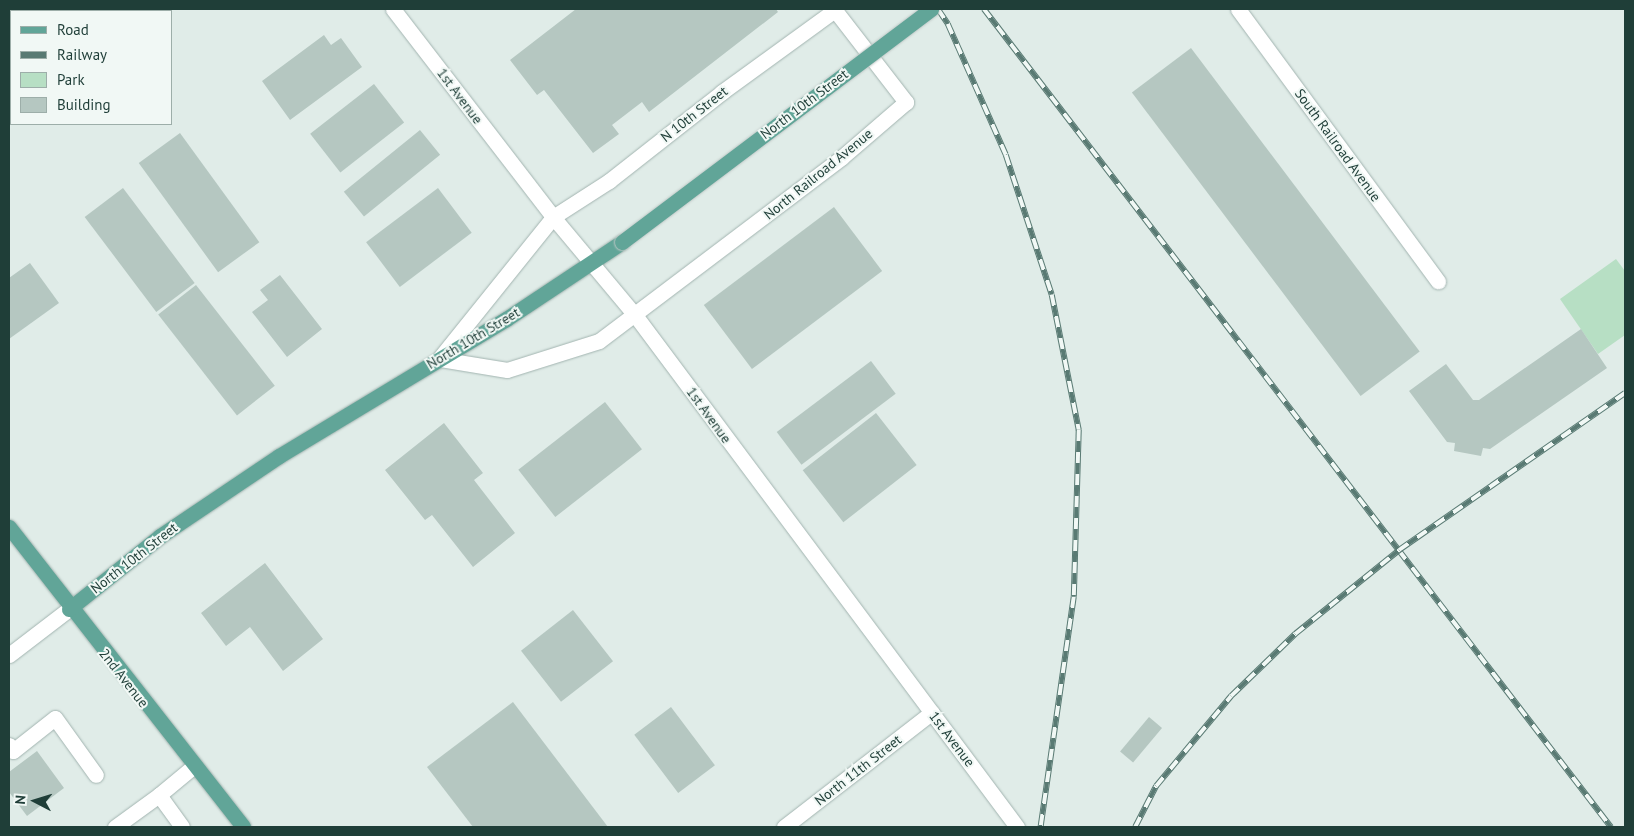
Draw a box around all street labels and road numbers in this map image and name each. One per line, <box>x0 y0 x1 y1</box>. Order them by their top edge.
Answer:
street label: 1st Avenue <box>434 65 486 127</box>
street label: North 10th Street <box>757 66 851 142</box>
street label: N 10th Street <box>657 83 731 145</box>
street label: South Railroad Avenue <box>1291 85 1385 205</box>
street label: North Railroad Avenue <box>760 125 876 223</box>
street label: North 10th Street <box>423 304 523 372</box>
street label: 1st Avenue <box>683 383 735 447</box>
street label: North 10th Street <box>87 519 181 597</box>
street label: 2nd Avenue <box>96 645 152 711</box>
street label: 1st Avenue <box>926 708 978 770</box>
street label: North 11th Street <box>811 731 905 809</box>

